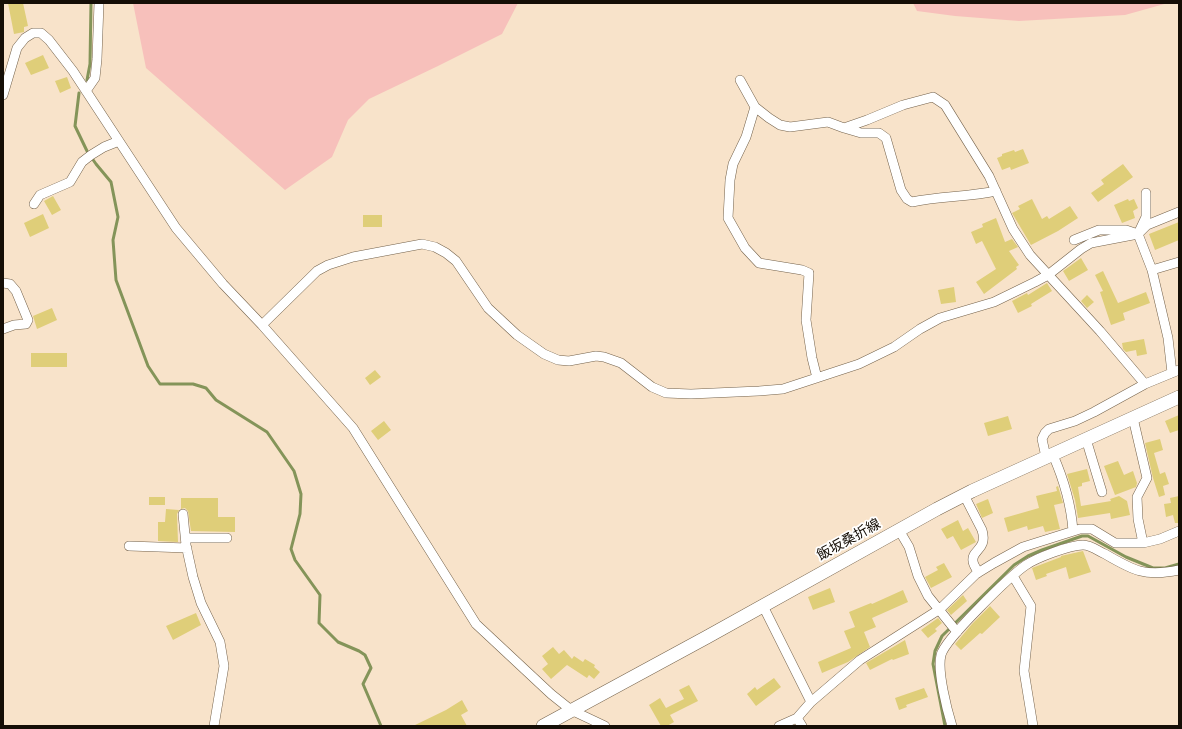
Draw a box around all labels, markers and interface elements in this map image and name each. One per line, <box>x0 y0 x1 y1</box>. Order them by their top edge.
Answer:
street label: 飯坂桑折線 <box>814 516 884 564</box>

